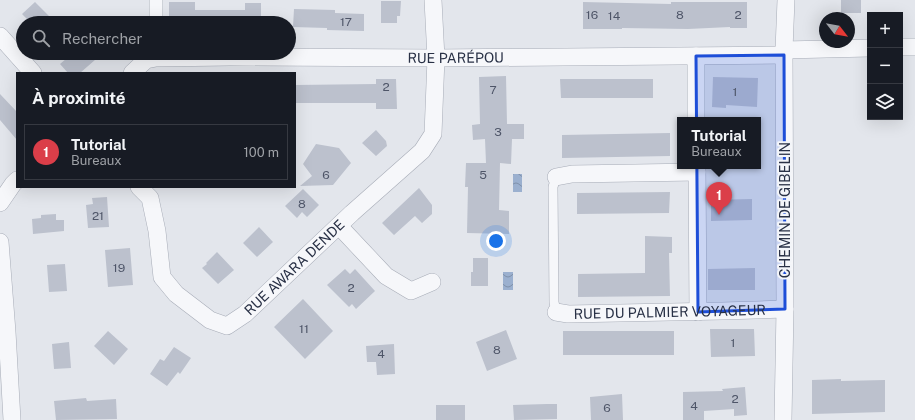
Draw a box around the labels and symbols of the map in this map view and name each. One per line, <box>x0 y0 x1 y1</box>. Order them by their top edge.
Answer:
house number: 16 <box>586 8 598 22</box>
house number: 8 <box>676 8 684 22</box>
house number: 2 <box>734 8 742 22</box>
house number: 14 <box>608 9 621 23</box>
north arrow <box>819 12 855 48</box>
house number: 17 <box>340 15 352 29</box>
street label: RUE PARÉPOU <box>408 49 504 66</box>
house number: 2 <box>382 80 390 94</box>
house number: 7 <box>489 83 497 97</box>
house number: 1 <box>733 85 737 99</box>
house number: 3 <box>494 125 502 139</box>
street label: CHEMIN DE GIBELIN <box>777 142 793 278</box>
house number: 6 <box>322 168 330 182</box>
house number: 5 <box>479 168 487 182</box>
pin: 1 <box>706 182 732 215</box>
house number: 8 <box>298 197 306 211</box>
house number: 21 <box>92 209 104 223</box>
street label: RUE AWARA DENDE <box>241 216 348 318</box>
your location <box>486 231 506 251</box>
house number: 19 <box>113 261 125 275</box>
house number: 2 <box>347 281 355 295</box>
street label: RUE DU PALMIER VOYAGEUR <box>574 302 766 322</box>
house number: 11 <box>299 322 309 336</box>
house number: 1 <box>731 336 735 350</box>
house number: 8 <box>493 343 501 357</box>
house number: 4 <box>377 347 385 361</box>
house number: 2 <box>731 392 739 406</box>
house number: 4 <box>690 399 698 413</box>
house number: 6 <box>603 401 611 415</box>

